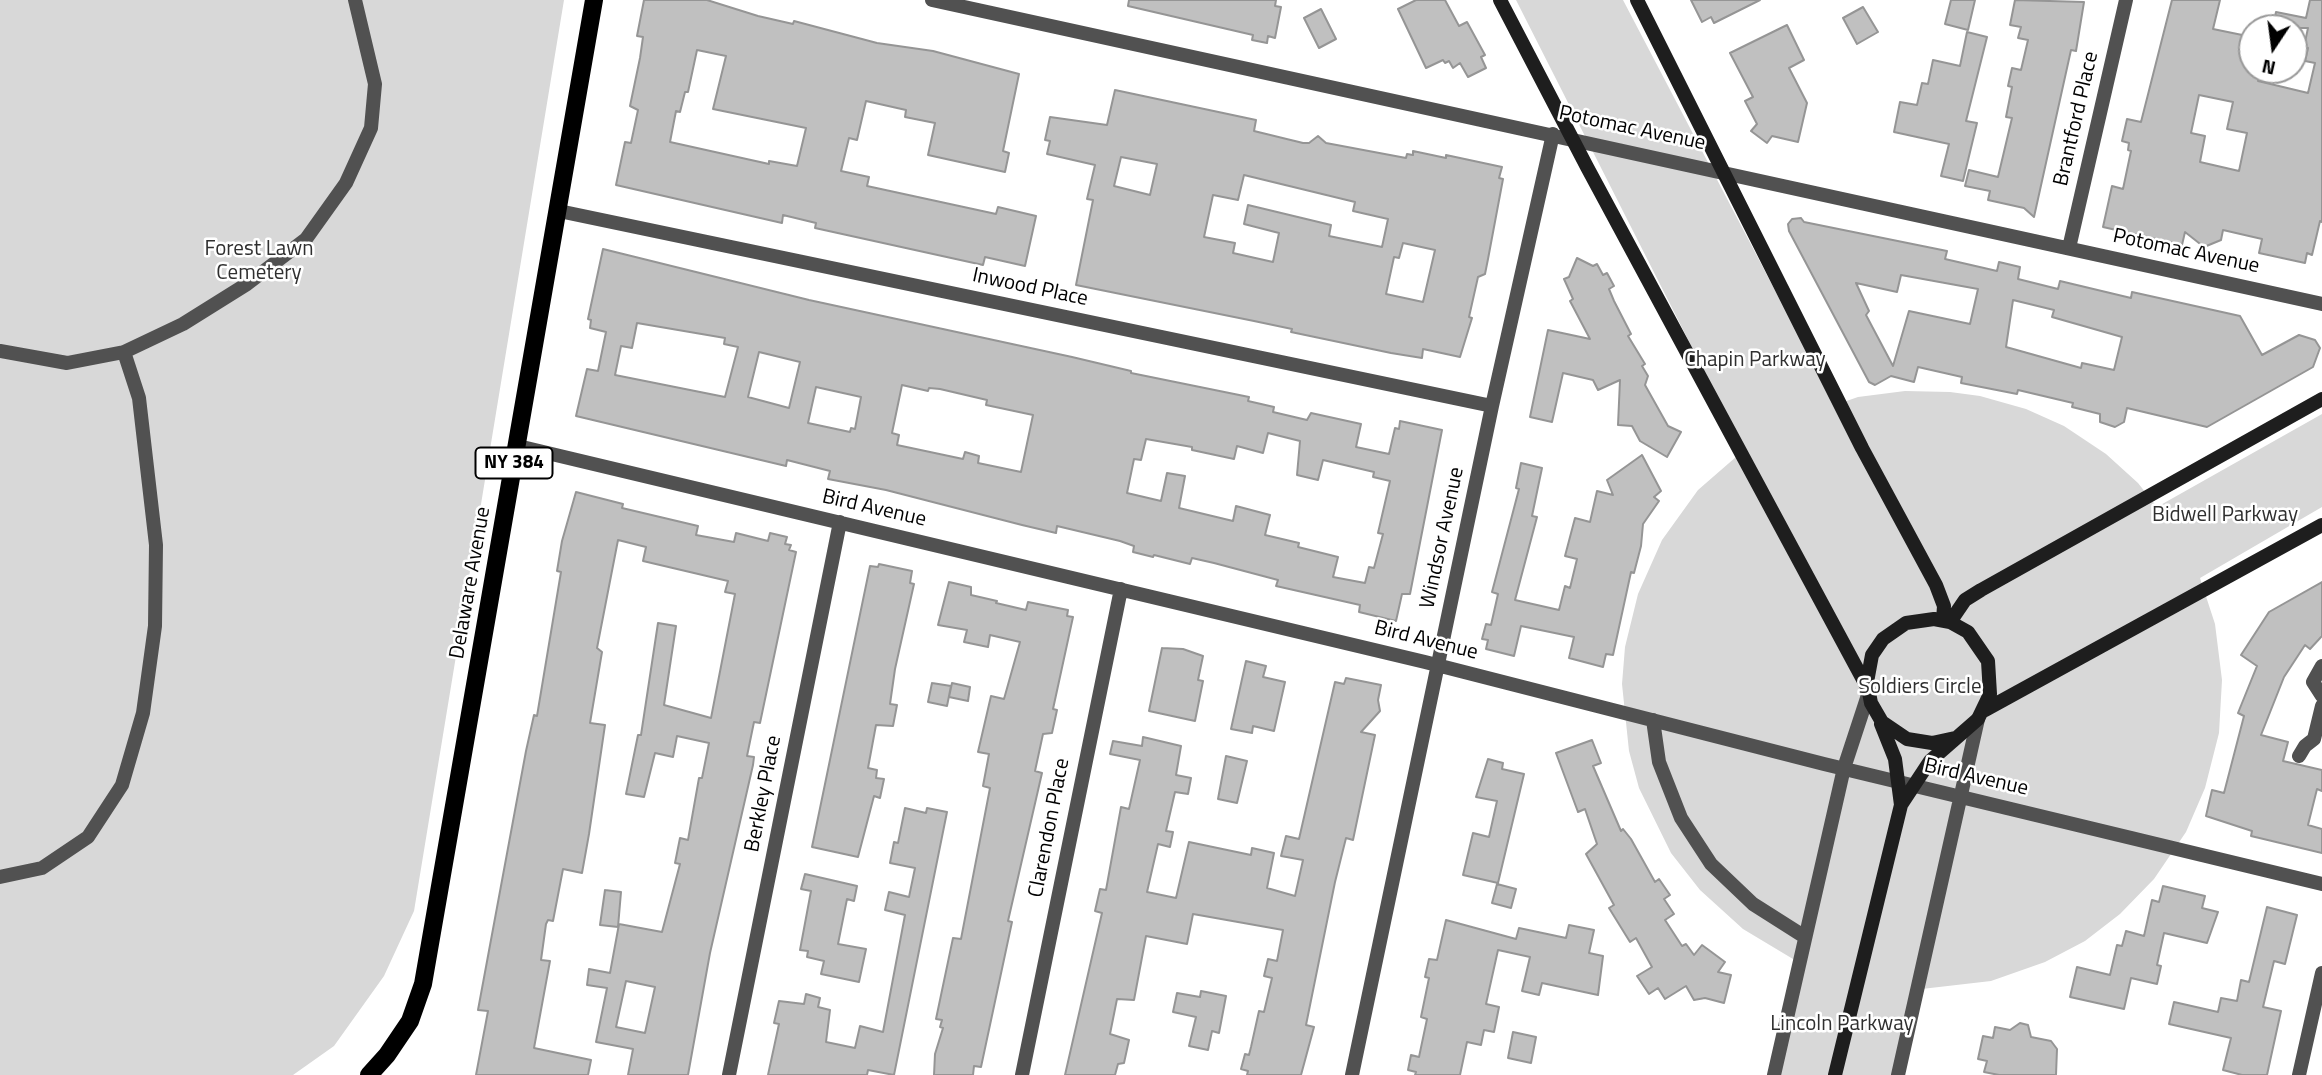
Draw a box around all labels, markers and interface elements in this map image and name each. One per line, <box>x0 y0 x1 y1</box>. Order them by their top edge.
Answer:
north arrow <box>2238 14 2308 84</box>
street label: Brantford Place <box>2049 49 2105 189</box>
text: N <box>2259 52 2278 84</box>
street label: Potomac Avenue <box>1556 101 1708 157</box>
street label: Potomac Avenue <box>2110 224 2262 280</box>
park label: Forest Lawn Cemetery <box>204 237 314 287</box>
street label: Inwood Place <box>970 263 1090 313</box>
park label: Chapin Parkway <box>1684 348 1826 374</box>
road number: NY 384 <box>476 447 552 478</box>
street label: Windsor Avenue <box>1416 465 1470 611</box>
street label: Bird Avenue <box>820 485 928 533</box>
park label: Bidwell Parkway <box>2152 503 2298 529</box>
street label: Delaware Avenue <box>445 505 497 661</box>
street label: Bird Avenue <box>1372 616 1480 666</box>
park label: Soldiers Circle <box>1859 675 1981 701</box>
street label: Berkley Place <box>740 734 788 854</box>
street label: Bird Avenue <box>1922 754 2030 802</box>
street label: Clarendon Place <box>1024 756 1076 900</box>
park label: Lincoln Parkway <box>1770 1012 1914 1038</box>

